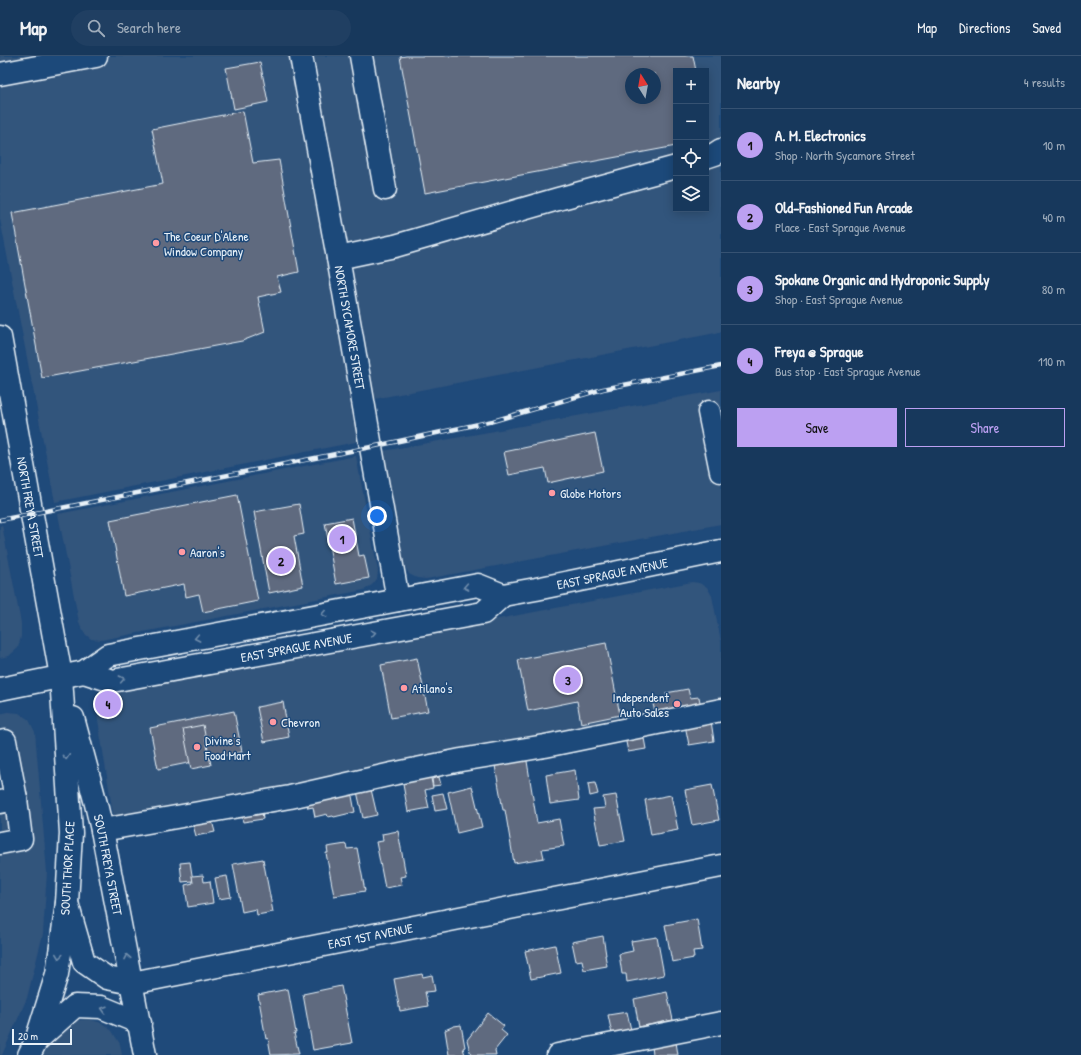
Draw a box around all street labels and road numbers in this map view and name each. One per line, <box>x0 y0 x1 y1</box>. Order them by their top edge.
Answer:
street label: NORTH SYCAMORE STREET <box>330 264 370 392</box>
street label: NORTH FREYA STREET <box>13 455 49 560</box>
street label: EAST SPRAGUE AVENUE <box>555 553 670 594</box>
street label: EAST SPRAGUE AVENUE <box>239 628 354 666</box>
street label: SOUTH FREYA STREET <box>90 812 127 918</box>
street label: SOUTH THOR PLACE <box>56 820 78 915</box>
street label: EAST 1ST AVENUE <box>326 918 415 953</box>

